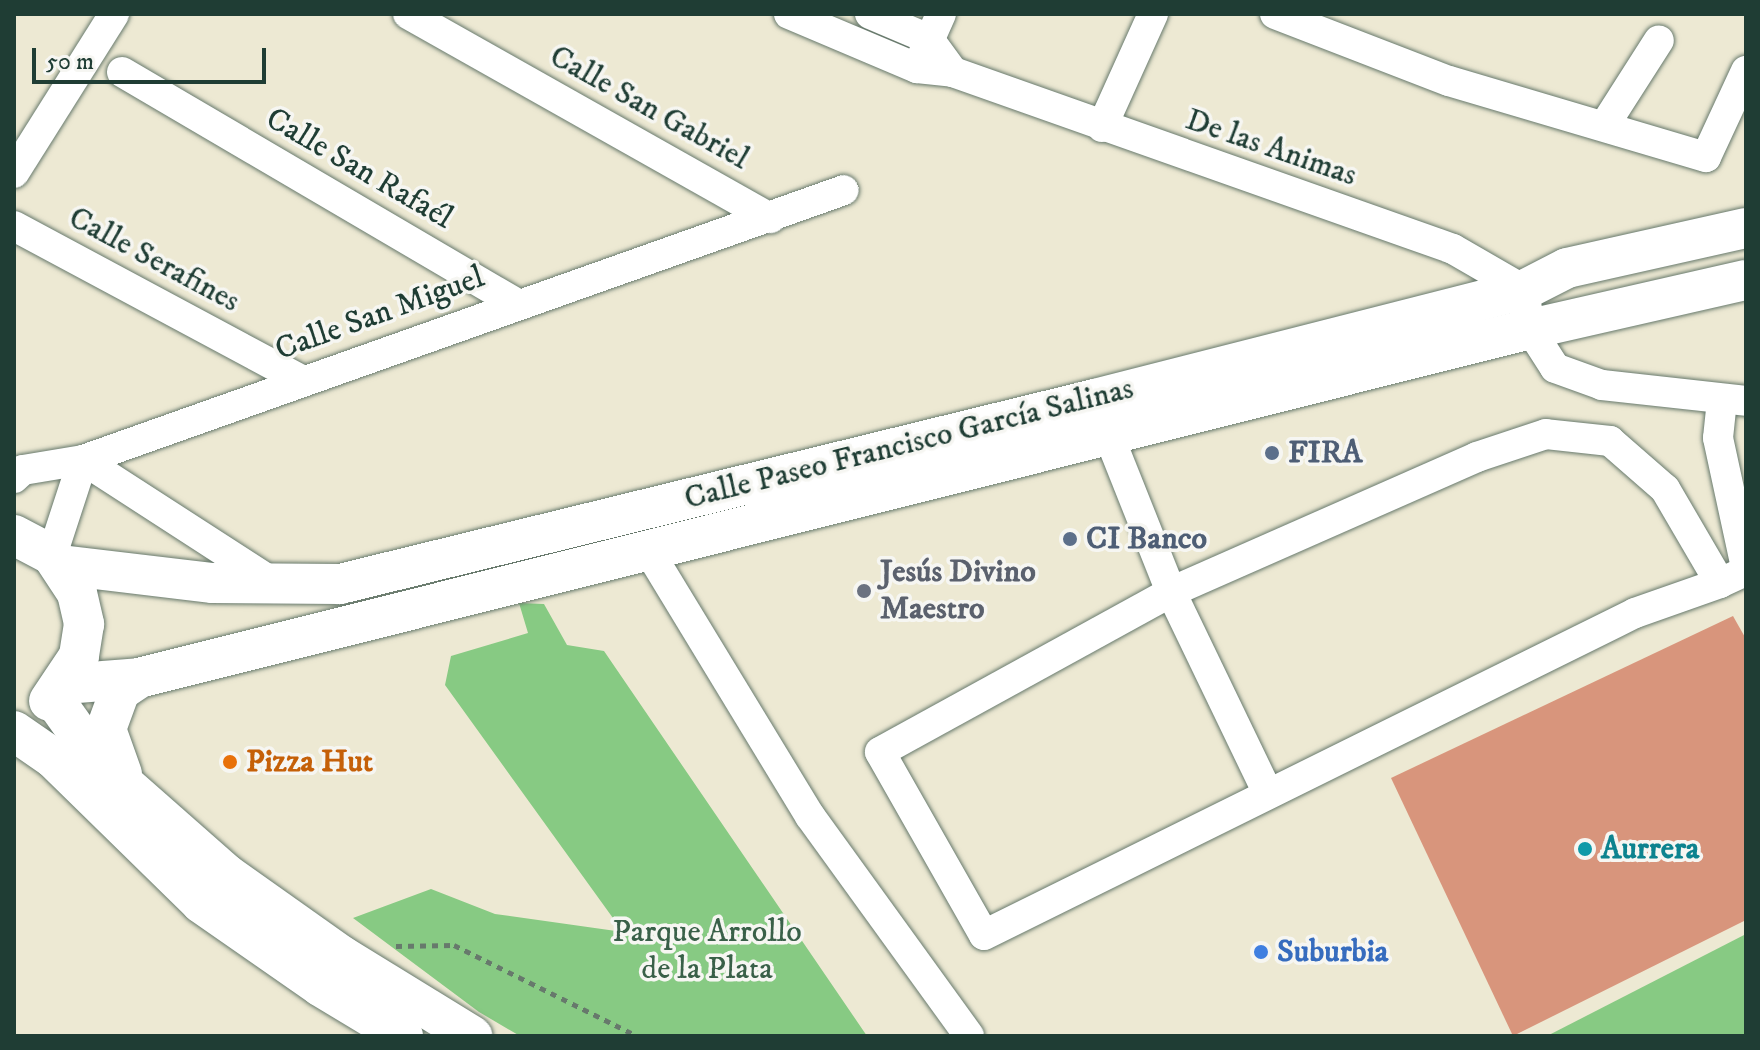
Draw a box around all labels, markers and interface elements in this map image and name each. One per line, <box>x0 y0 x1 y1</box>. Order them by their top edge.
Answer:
scale bar <box>36 32 270 82</box>
street label: Calle San Gabriel <box>543 37 755 179</box>
text: 50 m <box>46 47 94 77</box>
street label: Calle San Rafaél <box>259 100 459 238</box>
street label: De las Animas <box>1180 101 1362 195</box>
street label: Calle Serafines <box>62 199 246 321</box>
street label: Calle San Miguel <box>270 258 490 370</box>
street label: Calle Paseo Francisco García Salinas <box>681 370 1137 518</box>
place label: FIRA <box>1288 434 1362 472</box>
marker: FIRA <box>1263 444 1281 462</box>
place label: CI Banco <box>1086 520 1207 558</box>
marker: CI Banco <box>1061 530 1079 548</box>
place label: Jesús Divino Maestro <box>880 554 1036 629</box>
marker: Jesús Divino Maestro <box>855 582 873 600</box>
place label: Pizza Hut <box>246 743 373 781</box>
marker: Pizza Hut <box>221 753 239 771</box>
place label: Aurrera <box>1601 830 1699 868</box>
marker: Aurrera <box>1576 840 1594 858</box>
park label: Parque Arrollo de la Plata <box>612 914 802 989</box>
place label: Suburbia <box>1277 933 1388 971</box>
marker: Suburbia <box>1252 943 1270 961</box>

